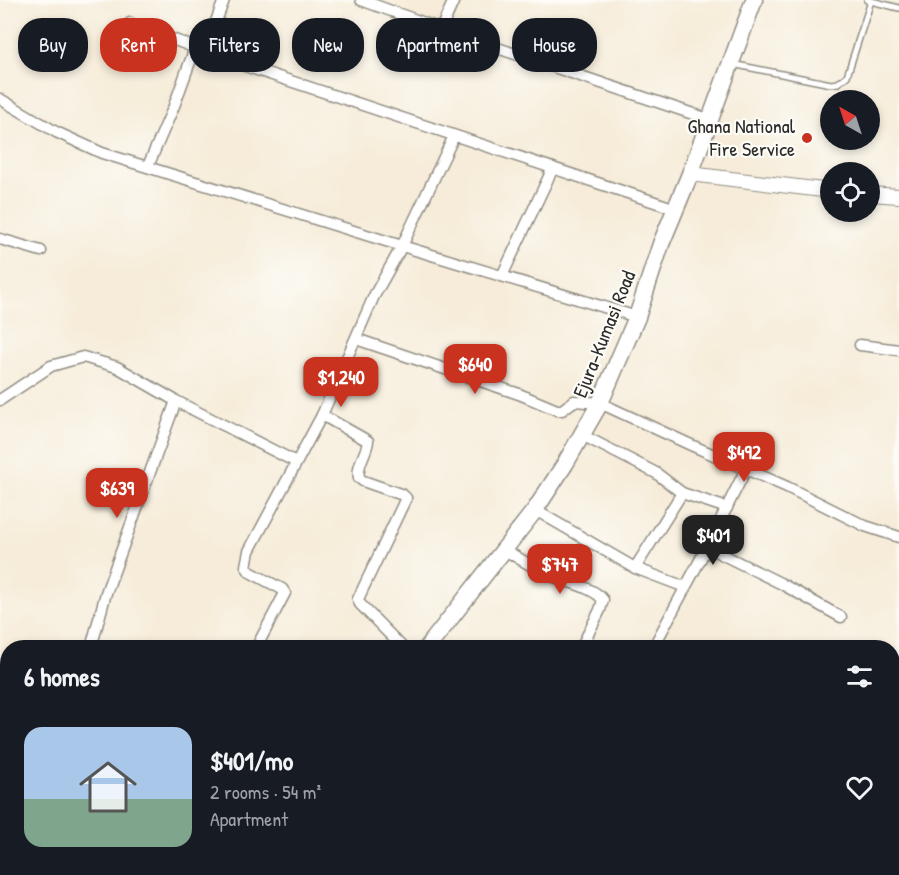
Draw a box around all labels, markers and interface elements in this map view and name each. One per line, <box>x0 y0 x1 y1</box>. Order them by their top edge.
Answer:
chip: Buy <box>18 18 88 72</box>
chip: Rent <box>100 18 177 72</box>
chip: Filters <box>189 18 280 72</box>
chip: New <box>292 18 364 72</box>
chip: Apartment <box>376 18 500 72</box>
chip: House <box>512 18 597 72</box>
north arrow <box>820 90 880 150</box>
map controls <box>820 90 880 222</box>
place label: Ghana National Fire Service <box>688 112 796 162</box>
marker: Ghana National Fire Service <box>800 131 814 145</box>
button: locate <box>820 162 880 222</box>
street label: Ejura-Kumasi Road <box>566 266 641 401</box>
pin: $640 <box>439 344 511 395</box>
text: $640 <box>458 350 492 377</box>
pin: $1,240 <box>292 357 390 408</box>
text: $1,240 <box>317 363 365 390</box>
pin: $492 <box>708 432 780 483</box>
text: $492 <box>727 438 761 465</box>
pin: $639 <box>81 468 153 519</box>
text: $639 <box>100 474 134 501</box>
pin: $401 <box>677 515 749 566</box>
text: $401 <box>696 521 730 548</box>
pin: $747 <box>524 544 596 595</box>
text: $747 <box>541 550 579 577</box>
text: 6 homes <box>24 659 100 694</box>
icon: filters <box>843 660 876 693</box>
text: $401/mo <box>210 743 293 778</box>
icon: home <box>72 751 144 823</box>
icon: heart <box>843 771 876 804</box>
text: 2 rooms · 54 m² <box>210 778 321 805</box>
text: Apartment <box>210 805 288 832</box>

